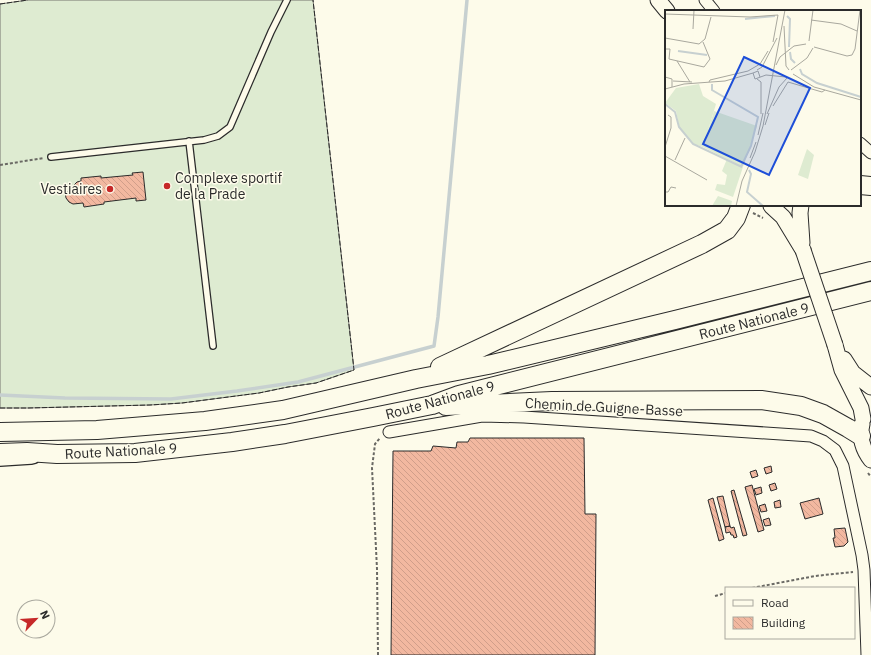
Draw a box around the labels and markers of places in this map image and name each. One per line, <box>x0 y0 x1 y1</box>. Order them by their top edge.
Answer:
place label: Complexe sportif de la Prade <box>175 169 283 203</box>
place label: Vestiaires <box>41 180 102 198</box>
marker: Complexe sportif de la Prade <box>162 181 172 191</box>
marker: Vestiaires <box>105 184 115 194</box>

